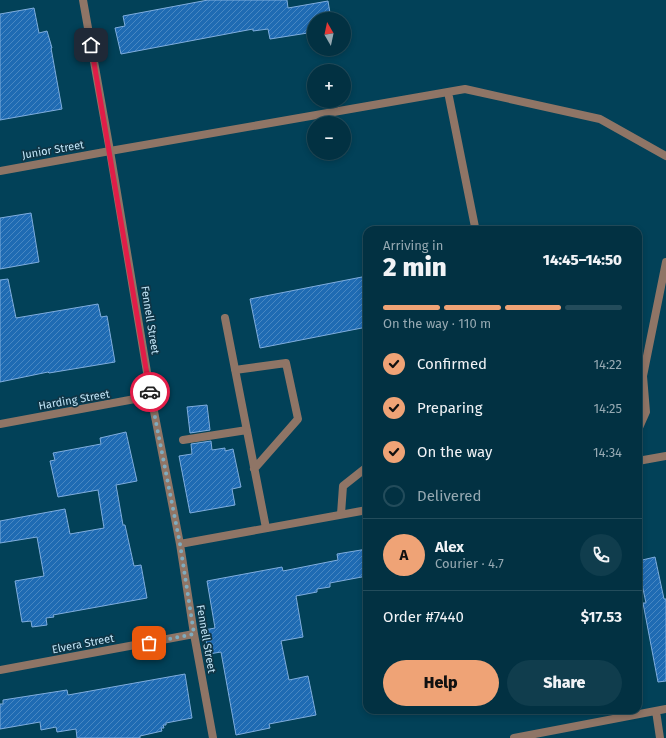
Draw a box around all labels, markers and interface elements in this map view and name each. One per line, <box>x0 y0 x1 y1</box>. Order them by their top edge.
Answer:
north arrow <box>307 12 351 56</box>
map controls <box>307 12 351 160</box>
pin <box>74 28 108 62</box>
icon: home <box>80 34 102 56</box>
button: + <box>307 64 351 108</box>
button: − <box>307 116 351 160</box>
street label: Junior Street <box>21 138 85 162</box>
text: Arriving in <box>383 238 443 253</box>
text: 14:45–14:50 <box>543 251 622 269</box>
text: 2 min <box>383 252 447 283</box>
street label: Fennell Street <box>138 285 162 355</box>
text: On the way · 110 m <box>383 316 491 331</box>
icon: check <box>383 353 405 375</box>
text: Confirmed <box>417 355 487 373</box>
text: 14:22 <box>593 357 622 372</box>
courier <box>130 372 170 412</box>
icon: car <box>139 381 161 403</box>
street label: Harding Street <box>37 387 111 413</box>
icon: check <box>383 397 405 419</box>
text: Preparing <box>417 399 482 417</box>
text: 14:25 <box>593 401 622 416</box>
icon: check <box>383 441 405 463</box>
text: On the way <box>417 443 492 461</box>
text: 14:34 <box>593 445 622 460</box>
text: Delivered <box>417 487 481 505</box>
button: phone <box>580 534 622 576</box>
text: Alex <box>435 538 464 556</box>
text: A <box>400 546 408 564</box>
text: Courier · 4.7 <box>435 556 504 571</box>
street label: Fennell Street <box>194 604 218 674</box>
text: Order #7440 <box>383 608 464 626</box>
text: $17.53 <box>581 608 622 626</box>
pin <box>132 626 166 660</box>
street label: Elvera Street <box>51 632 115 656</box>
icon: bag <box>138 632 160 654</box>
button: Help <box>383 660 499 706</box>
button: Share <box>507 660 622 706</box>

